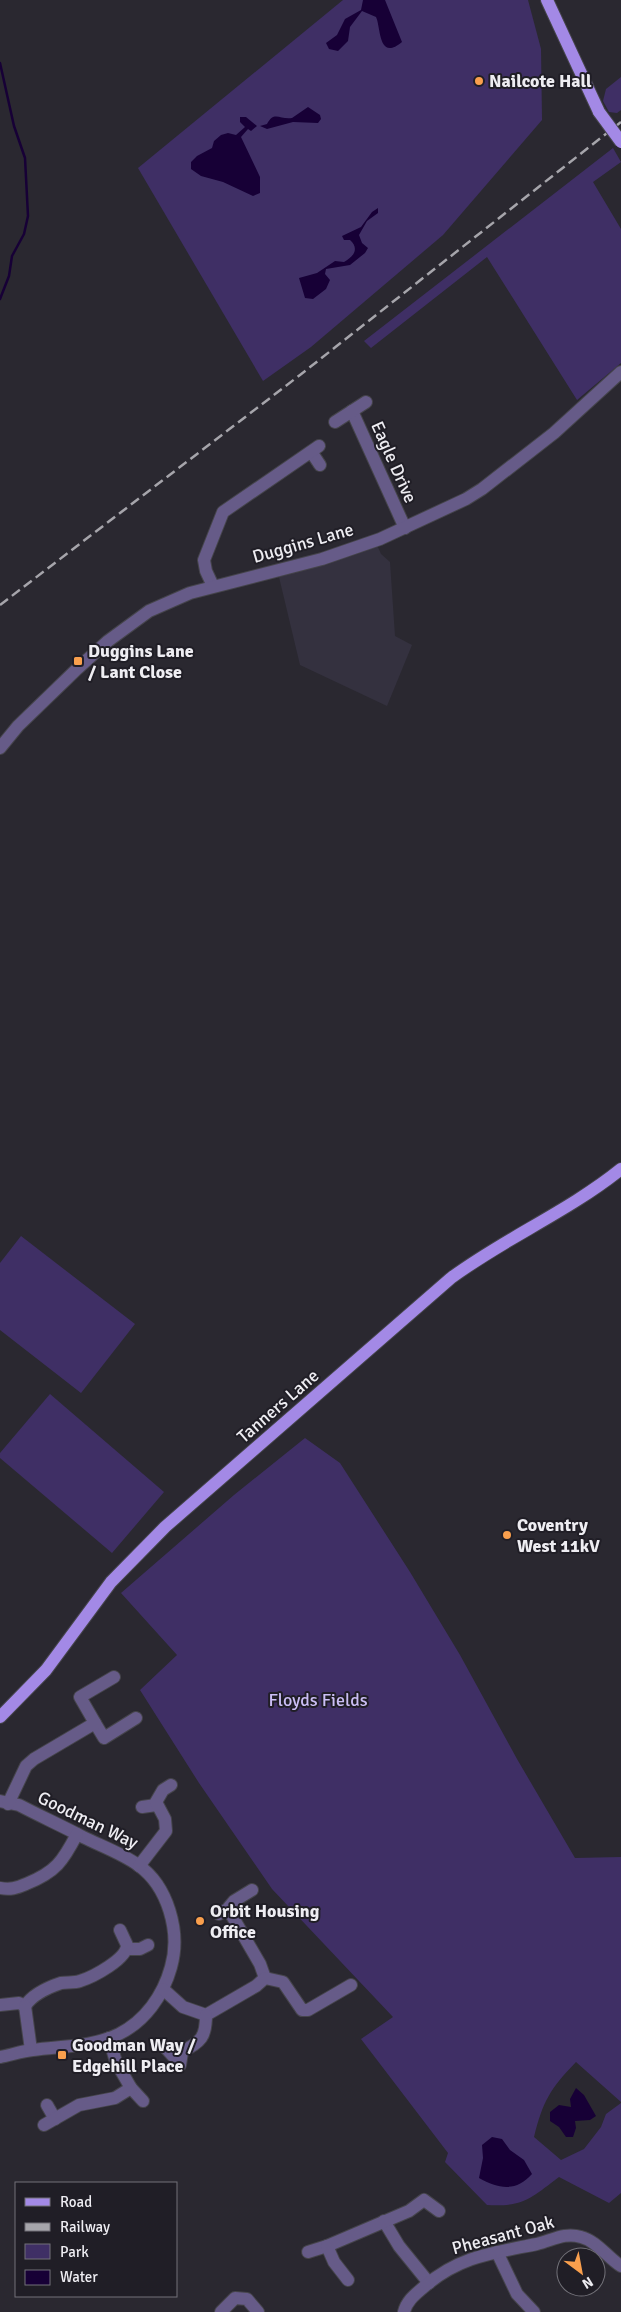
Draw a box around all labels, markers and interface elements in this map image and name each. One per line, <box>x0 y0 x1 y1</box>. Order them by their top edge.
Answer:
place label: Nailcote Hall <box>489 70 592 92</box>
marker: Nailcote Hall <box>473 75 485 87</box>
street label: Eagle Drive <box>366 418 422 506</box>
street label: Duggins Lane <box>250 518 356 568</box>
place label: Duggins Lane / Lant Close <box>88 640 194 683</box>
marker: Duggins Lane / Lant Close <box>72 655 84 667</box>
street label: Tanners Lane <box>233 1365 323 1447</box>
place label: Coventry West 11kV <box>517 1514 600 1557</box>
marker: Coventry West 11kV <box>501 1529 513 1541</box>
park label: Floyds Fields <box>268 1689 368 1711</box>
street label: Goodman Way <box>34 1786 142 1854</box>
place label: Orbit Housing Office <box>210 1900 320 1943</box>
marker: Orbit Housing Office <box>194 1915 206 1927</box>
place label: Goodman Way / Edgehill Place <box>72 2034 196 2077</box>
marker: Goodman Way / Edgehill Place <box>56 2049 68 2061</box>
legend <box>15 2182 178 2297</box>
text: Road <box>60 2193 92 2211</box>
street label: Pheasant Oak <box>449 2211 557 2259</box>
text: Railway <box>60 2218 110 2236</box>
text: Park <box>60 2243 89 2261</box>
north arrow <box>556 2247 606 2297</box>
text: Water <box>60 2268 98 2286</box>
text: N <box>579 2273 596 2292</box>

